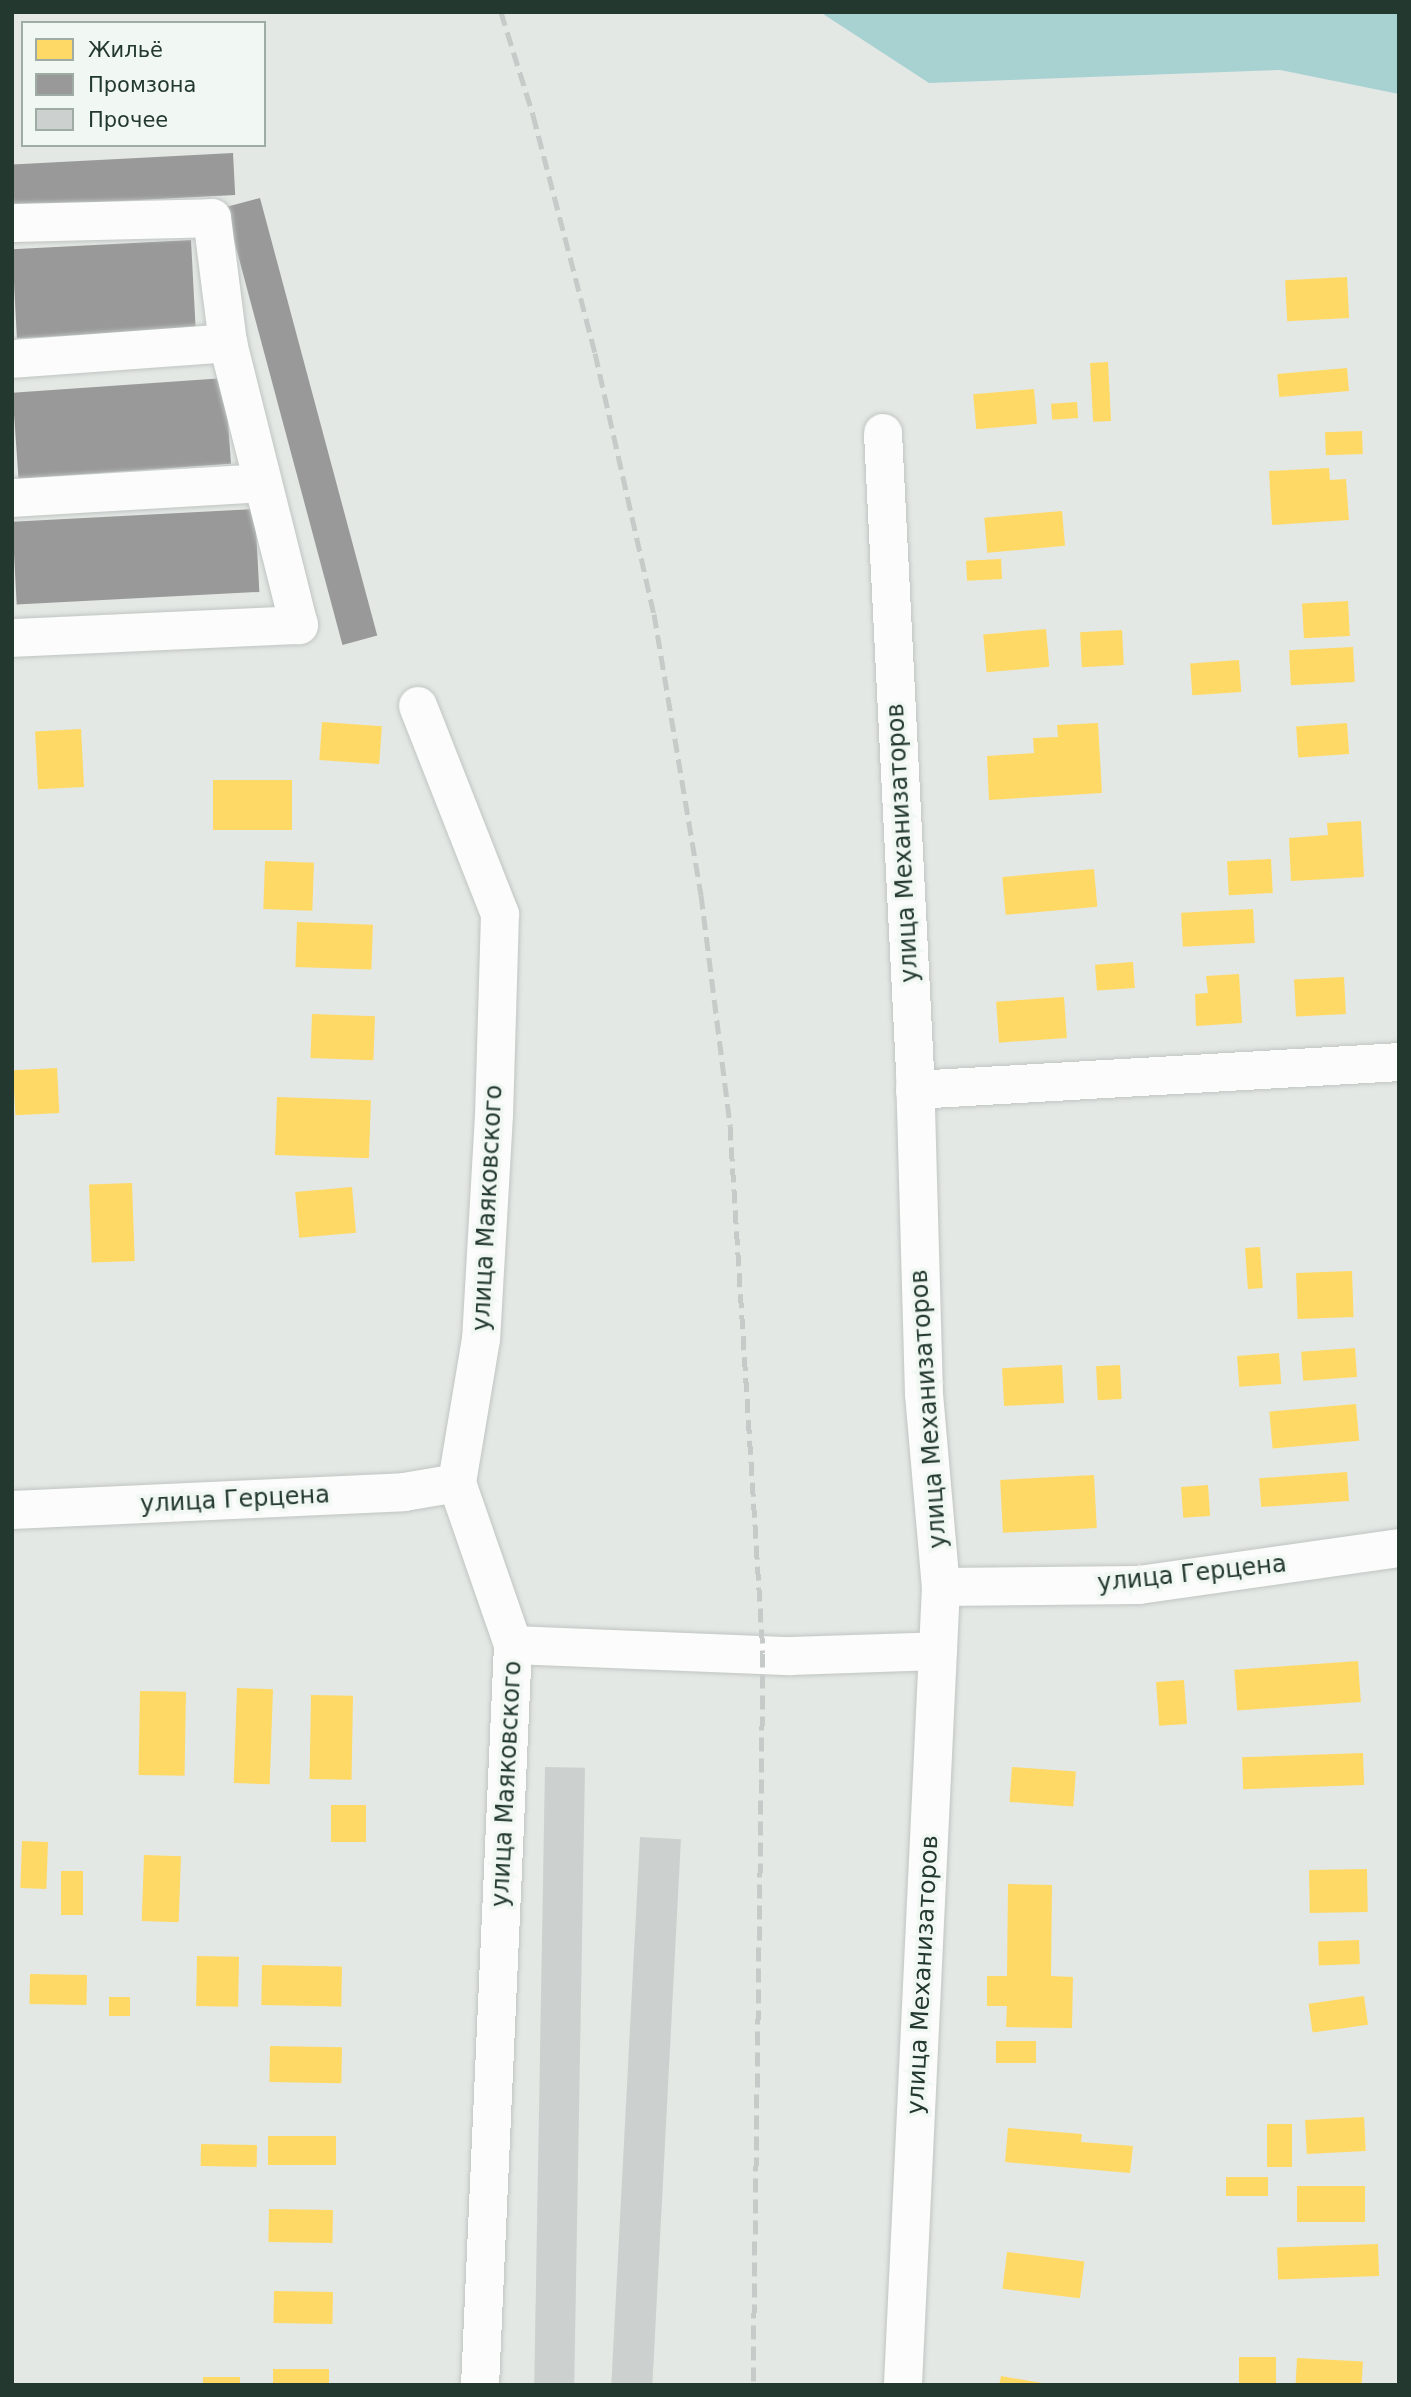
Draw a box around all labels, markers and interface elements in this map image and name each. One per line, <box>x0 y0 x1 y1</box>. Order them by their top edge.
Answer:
legend <box>21 21 266 147</box>
text: Жильё <box>88 38 163 62</box>
text: Промзона <box>88 73 196 97</box>
text: Прочее <box>88 108 168 132</box>
street label: улица Механизаторов <box>881 703 925 983</box>
street label: улица Маяковского <box>467 1084 509 1332</box>
street label: улица Механизаторов <box>905 1268 953 1550</box>
street label: улица Герцена <box>139 1481 331 1519</box>
street label: улица Герцена <box>1096 1550 1288 1598</box>
street label: улица Маяковского <box>486 1660 528 1908</box>
street label: улица Механизаторов <box>901 1835 945 2115</box>

